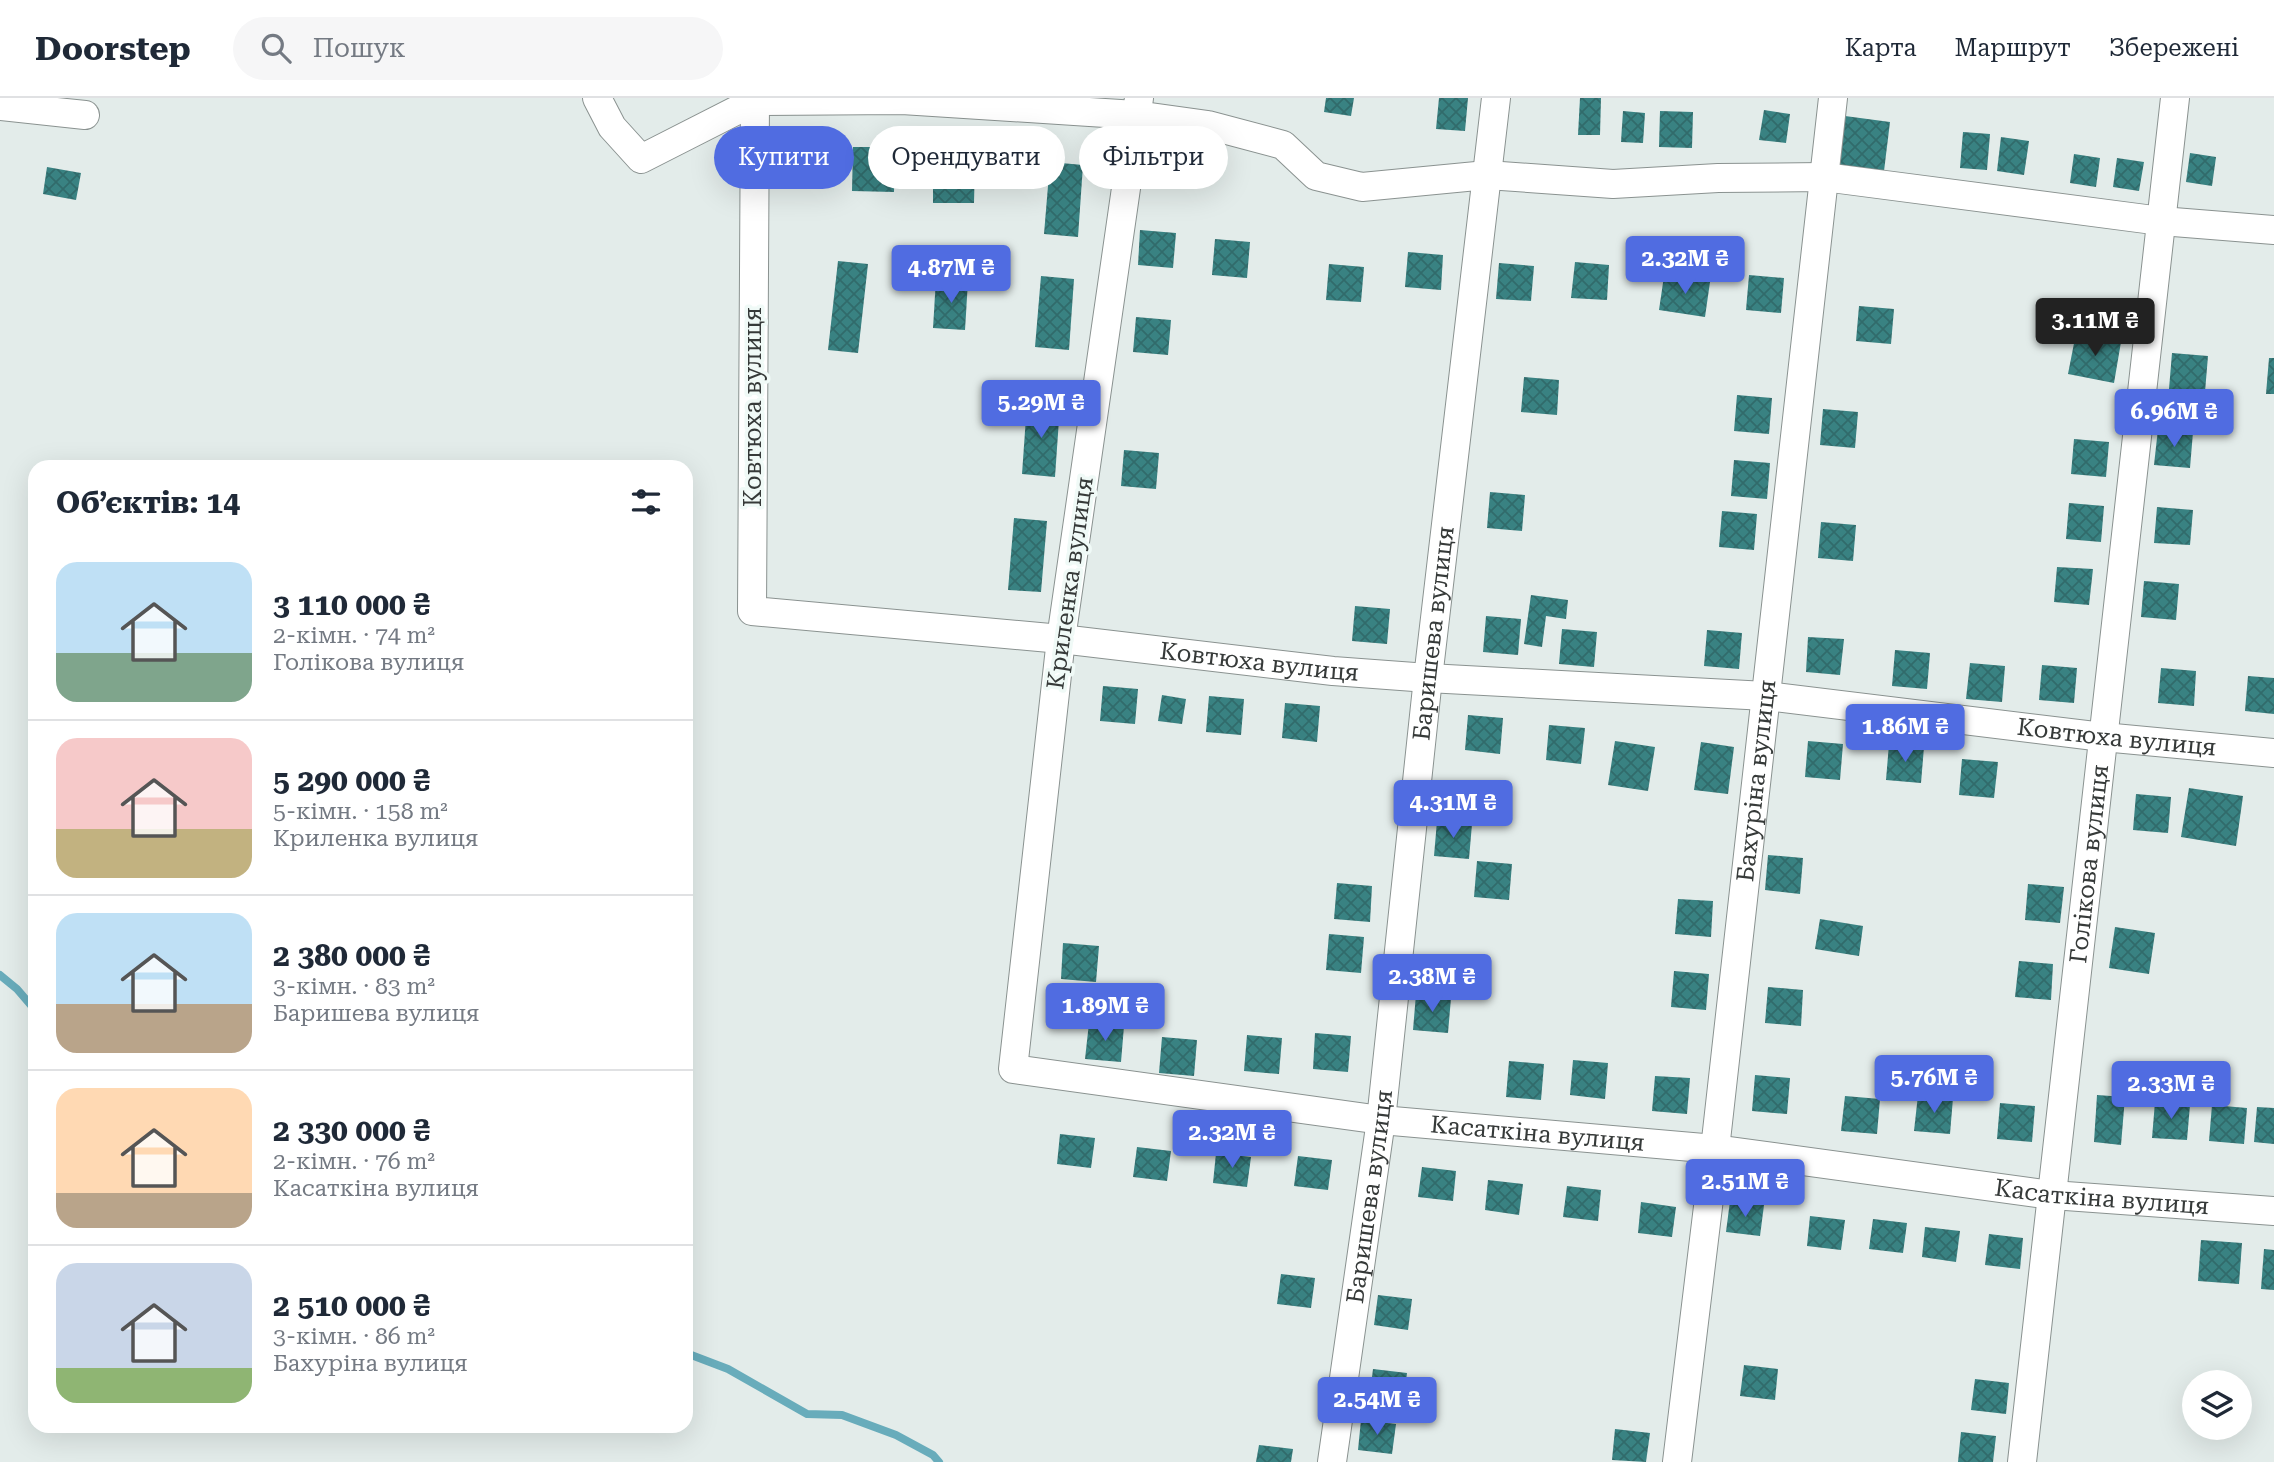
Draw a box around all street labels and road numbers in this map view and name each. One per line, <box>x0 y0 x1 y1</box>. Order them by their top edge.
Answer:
street label: Ковтюха вулиця <box>739 307 767 507</box>
street label: Криленка вулиця <box>1041 475 1099 691</box>
street label: Баришева вулиця <box>1407 525 1460 742</box>
street label: Ковтюха вулиця <box>1158 637 1360 687</box>
street label: Бахуріна вулиця <box>1731 678 1782 883</box>
street label: Ковтюха вулиця <box>2015 713 2218 762</box>
street label: Голікова вулиця <box>2064 763 2114 965</box>
street label: Баришева вулиця <box>1341 1088 1398 1305</box>
street label: Касаткіна вулиця <box>1429 1110 1646 1157</box>
street label: Касаткіна вулиця <box>1993 1173 2210 1220</box>

